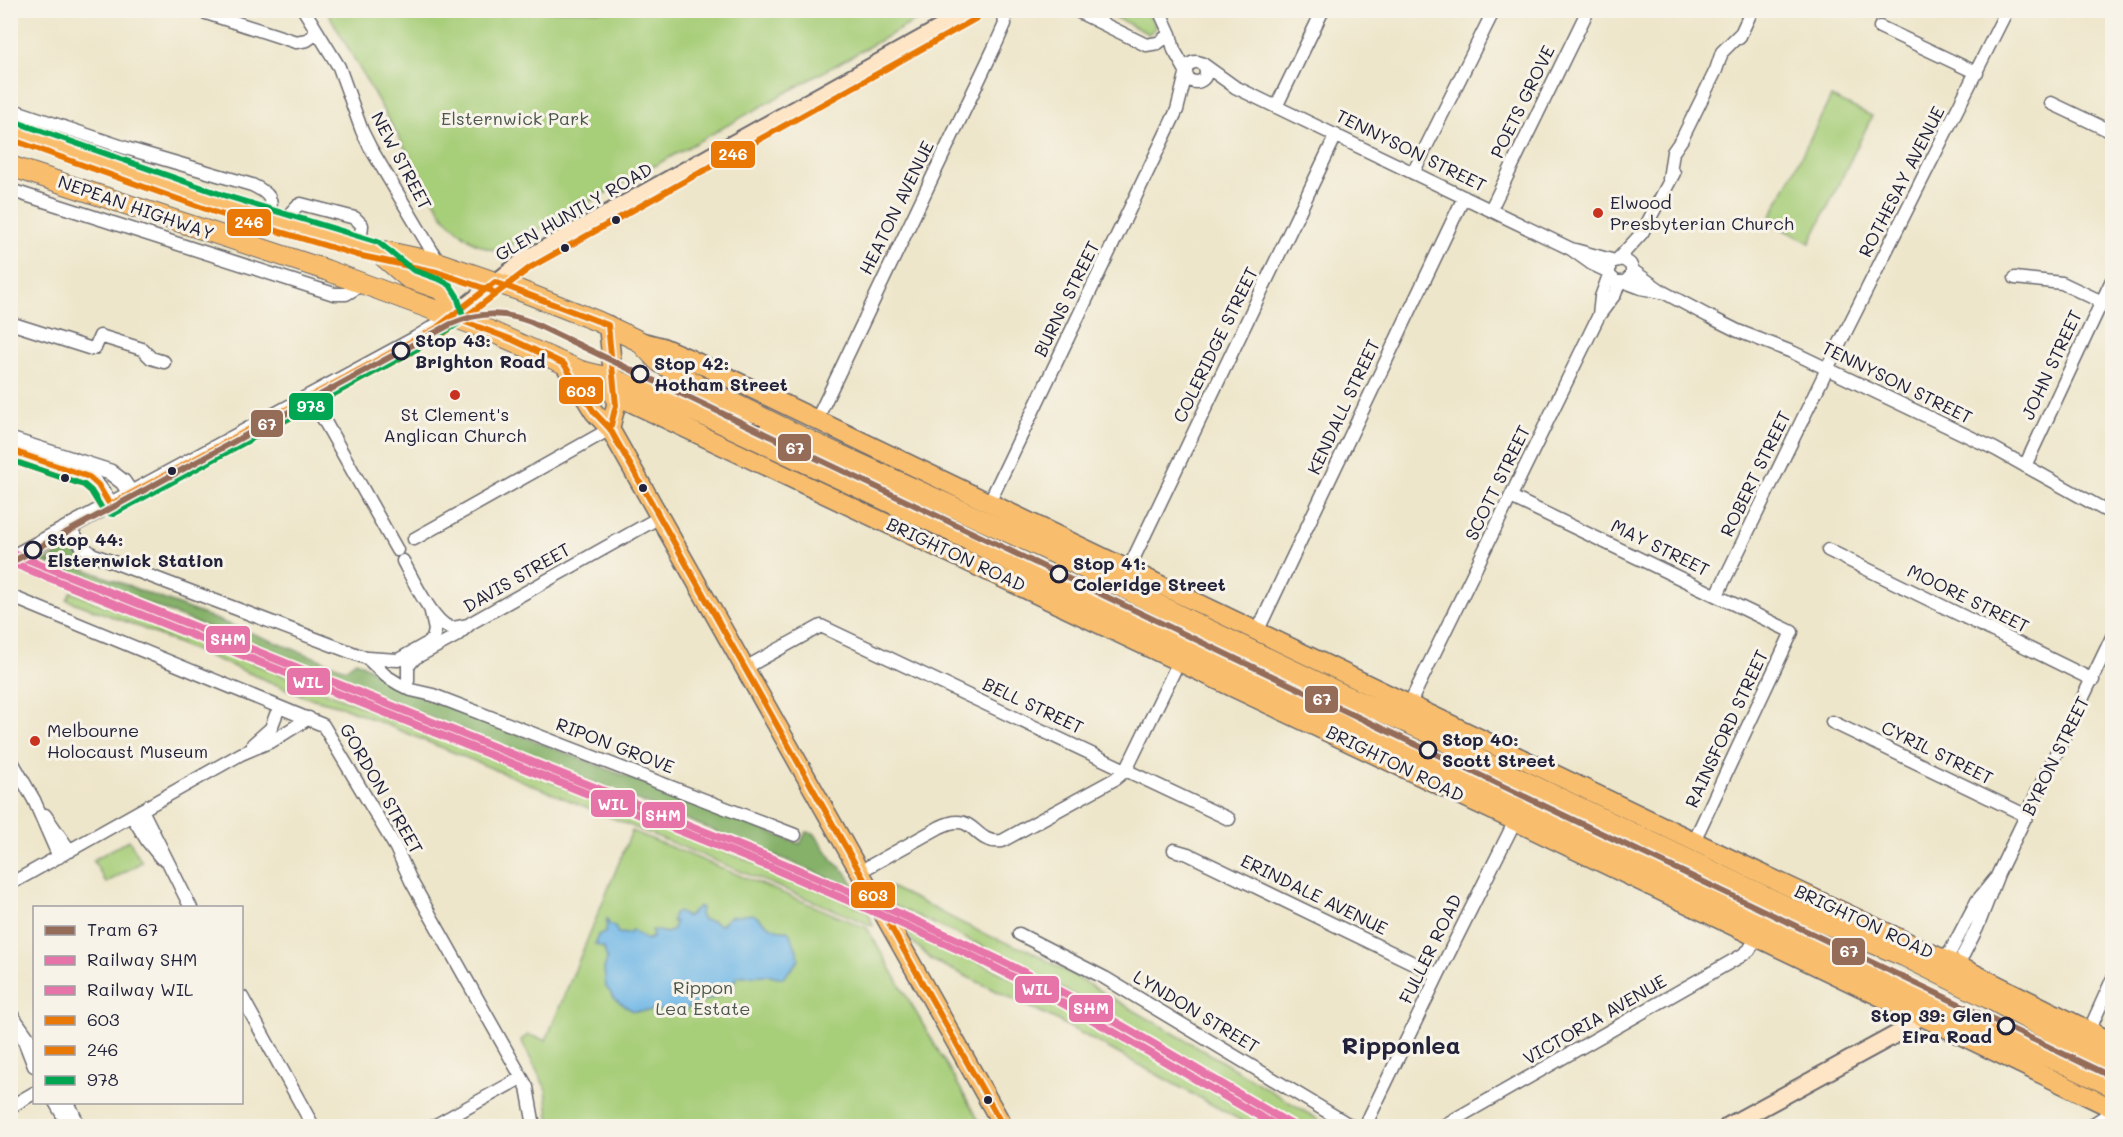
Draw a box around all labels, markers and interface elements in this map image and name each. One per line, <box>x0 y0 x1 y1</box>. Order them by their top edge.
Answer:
street label: POETS GROVE <box>1484 41 1560 162</box>
street label: ROTHESAY AVENUE <box>1853 102 1950 261</box>
street label: TENNYSON STREET <box>1332 103 1491 197</box>
park label: Elsternwick Park <box>441 106 589 130</box>
street label: NEW STREET <box>366 107 438 214</box>
street label: HEATON AVENUE <box>853 137 939 279</box>
line badge: 246 <box>710 140 756 169</box>
text: 246 <box>719 143 748 164</box>
street label: GLEN HUNTLY ROAD <box>490 156 657 266</box>
street label: NEPEAN HIGHWAY <box>55 169 217 245</box>
place label: Elwood Presbyterian Church <box>1610 190 1794 235</box>
marker: Elwood Presbyterian Church <box>1591 206 1605 220</box>
line badge: 246 <box>226 208 272 237</box>
text: 246 <box>235 211 264 232</box>
unlabelled marker <box>610 214 622 226</box>
street label: BURNS STREET <box>1028 237 1105 361</box>
unlabelled marker <box>559 242 571 254</box>
street label: COLERIDGE STREET <box>1167 263 1263 426</box>
street label: JOHN STREET <box>2015 306 2087 423</box>
place label: Stop 43: Brighton Road <box>415 328 545 373</box>
street label: KENDALL STREET <box>1301 335 1385 478</box>
street label: TENNYSON STREET <box>1818 335 1977 429</box>
marker: Stop 43: Brighton Road <box>392 342 410 360</box>
place label: Stop 42: Hotham Street <box>654 351 788 396</box>
marker: Stop 42: Hotham Street <box>631 365 649 383</box>
line badge: 603 <box>558 376 604 405</box>
text: 603 <box>566 380 596 401</box>
marker: St Clement's Anglican Church <box>448 388 462 402</box>
line badge: 978 <box>288 392 334 421</box>
text: 978 <box>297 395 325 416</box>
place label: St Clement's Anglican Church <box>383 402 527 447</box>
street label: ROBERT STREET <box>1714 407 1796 540</box>
line badge: 67 <box>250 409 284 438</box>
text: 67 <box>258 413 276 434</box>
street label: SCOTT STREET <box>1459 421 1535 544</box>
line badge: 67 <box>777 433 812 462</box>
text: 67 <box>786 437 804 458</box>
unlabelled marker <box>166 465 178 477</box>
unlabelled marker <box>59 472 71 484</box>
unlabelled marker <box>637 482 649 494</box>
street label: BRIGHTON ROAD <box>883 511 1030 597</box>
street label: MAY STREET <box>1607 513 1714 581</box>
place label: Stop 44: Elsternwick Station <box>47 527 223 572</box>
street label: DAVIS STREET <box>459 537 574 617</box>
marker: Stop 44: Elsternwick Station <box>24 541 42 559</box>
place label: Stop 41: Coleridge Street <box>1073 551 1226 596</box>
street label: MOORE STREET <box>1903 558 2033 638</box>
marker: Stop 41: Coleridge Street <box>1050 565 1068 583</box>
line badge: SHM <box>205 625 251 654</box>
text: SHM <box>210 628 246 649</box>
street label: RAINSFORD STREET <box>1679 646 1773 811</box>
line badge: WIL <box>286 667 331 696</box>
text: WIL <box>292 671 324 692</box>
street label: BELL STREET <box>979 671 1088 739</box>
line badge: 67 <box>1304 685 1339 714</box>
text: 67 <box>1313 688 1331 709</box>
street label: BYRON STREET <box>2016 692 2094 819</box>
street label: RIPON GROVE <box>553 712 678 779</box>
street label: CYRIL STREET <box>1878 715 1997 790</box>
place label: Melbourne Holocaust Museum <box>47 718 208 763</box>
street label: GORDON STREET <box>335 719 429 858</box>
street label: BRIGHTON ROAD <box>1322 719 1468 807</box>
place label: Stop 40: Scott Street <box>1442 727 1556 772</box>
marker: Melbourne Holocaust Museum <box>28 734 42 748</box>
marker: Stop 40: Scott Street <box>1419 741 1437 759</box>
line badge: WIL <box>590 789 636 818</box>
text: WIL <box>597 793 629 814</box>
line badge: SHM <box>641 801 686 829</box>
text: SHM <box>645 804 681 825</box>
street label: ERINDALE AVENUE <box>1237 848 1392 940</box>
street label: BRIGHTON ROAD <box>1791 878 1938 964</box>
line badge: 603 <box>850 881 896 909</box>
text: 603 <box>858 884 888 905</box>
street label: FULLER ROAD <box>1393 890 1467 1007</box>
legend <box>33 906 243 1104</box>
text: Tram 67 <box>87 917 158 941</box>
line badge: 67 <box>1831 937 1866 966</box>
text: 67 <box>1840 940 1858 961</box>
text: Railway SHM <box>87 947 197 971</box>
street label: LYNDON STREET <box>1129 964 1264 1058</box>
street label: VICTORIA AVENUE <box>1519 968 1670 1070</box>
park label: Rippon Lea Estate <box>656 975 750 1020</box>
line badge: WIL <box>1014 975 1060 1004</box>
text: Railway WIL <box>87 977 194 1001</box>
text: WIL <box>1021 978 1053 999</box>
line badge: SHM <box>1068 994 1114 1023</box>
text: SHM <box>1073 997 1109 1018</box>
place label: Stop 39: Glen Eira Road <box>1870 1003 1992 1048</box>
text: 603 <box>87 1007 120 1031</box>
marker: Stop 39: Glen Eira Road <box>1997 1017 2015 1035</box>
district label: Ripponlea <box>1342 1029 1460 1060</box>
text: 246 <box>87 1037 118 1061</box>
text: 978 <box>87 1067 119 1091</box>
unlabelled marker <box>982 1094 994 1106</box>

